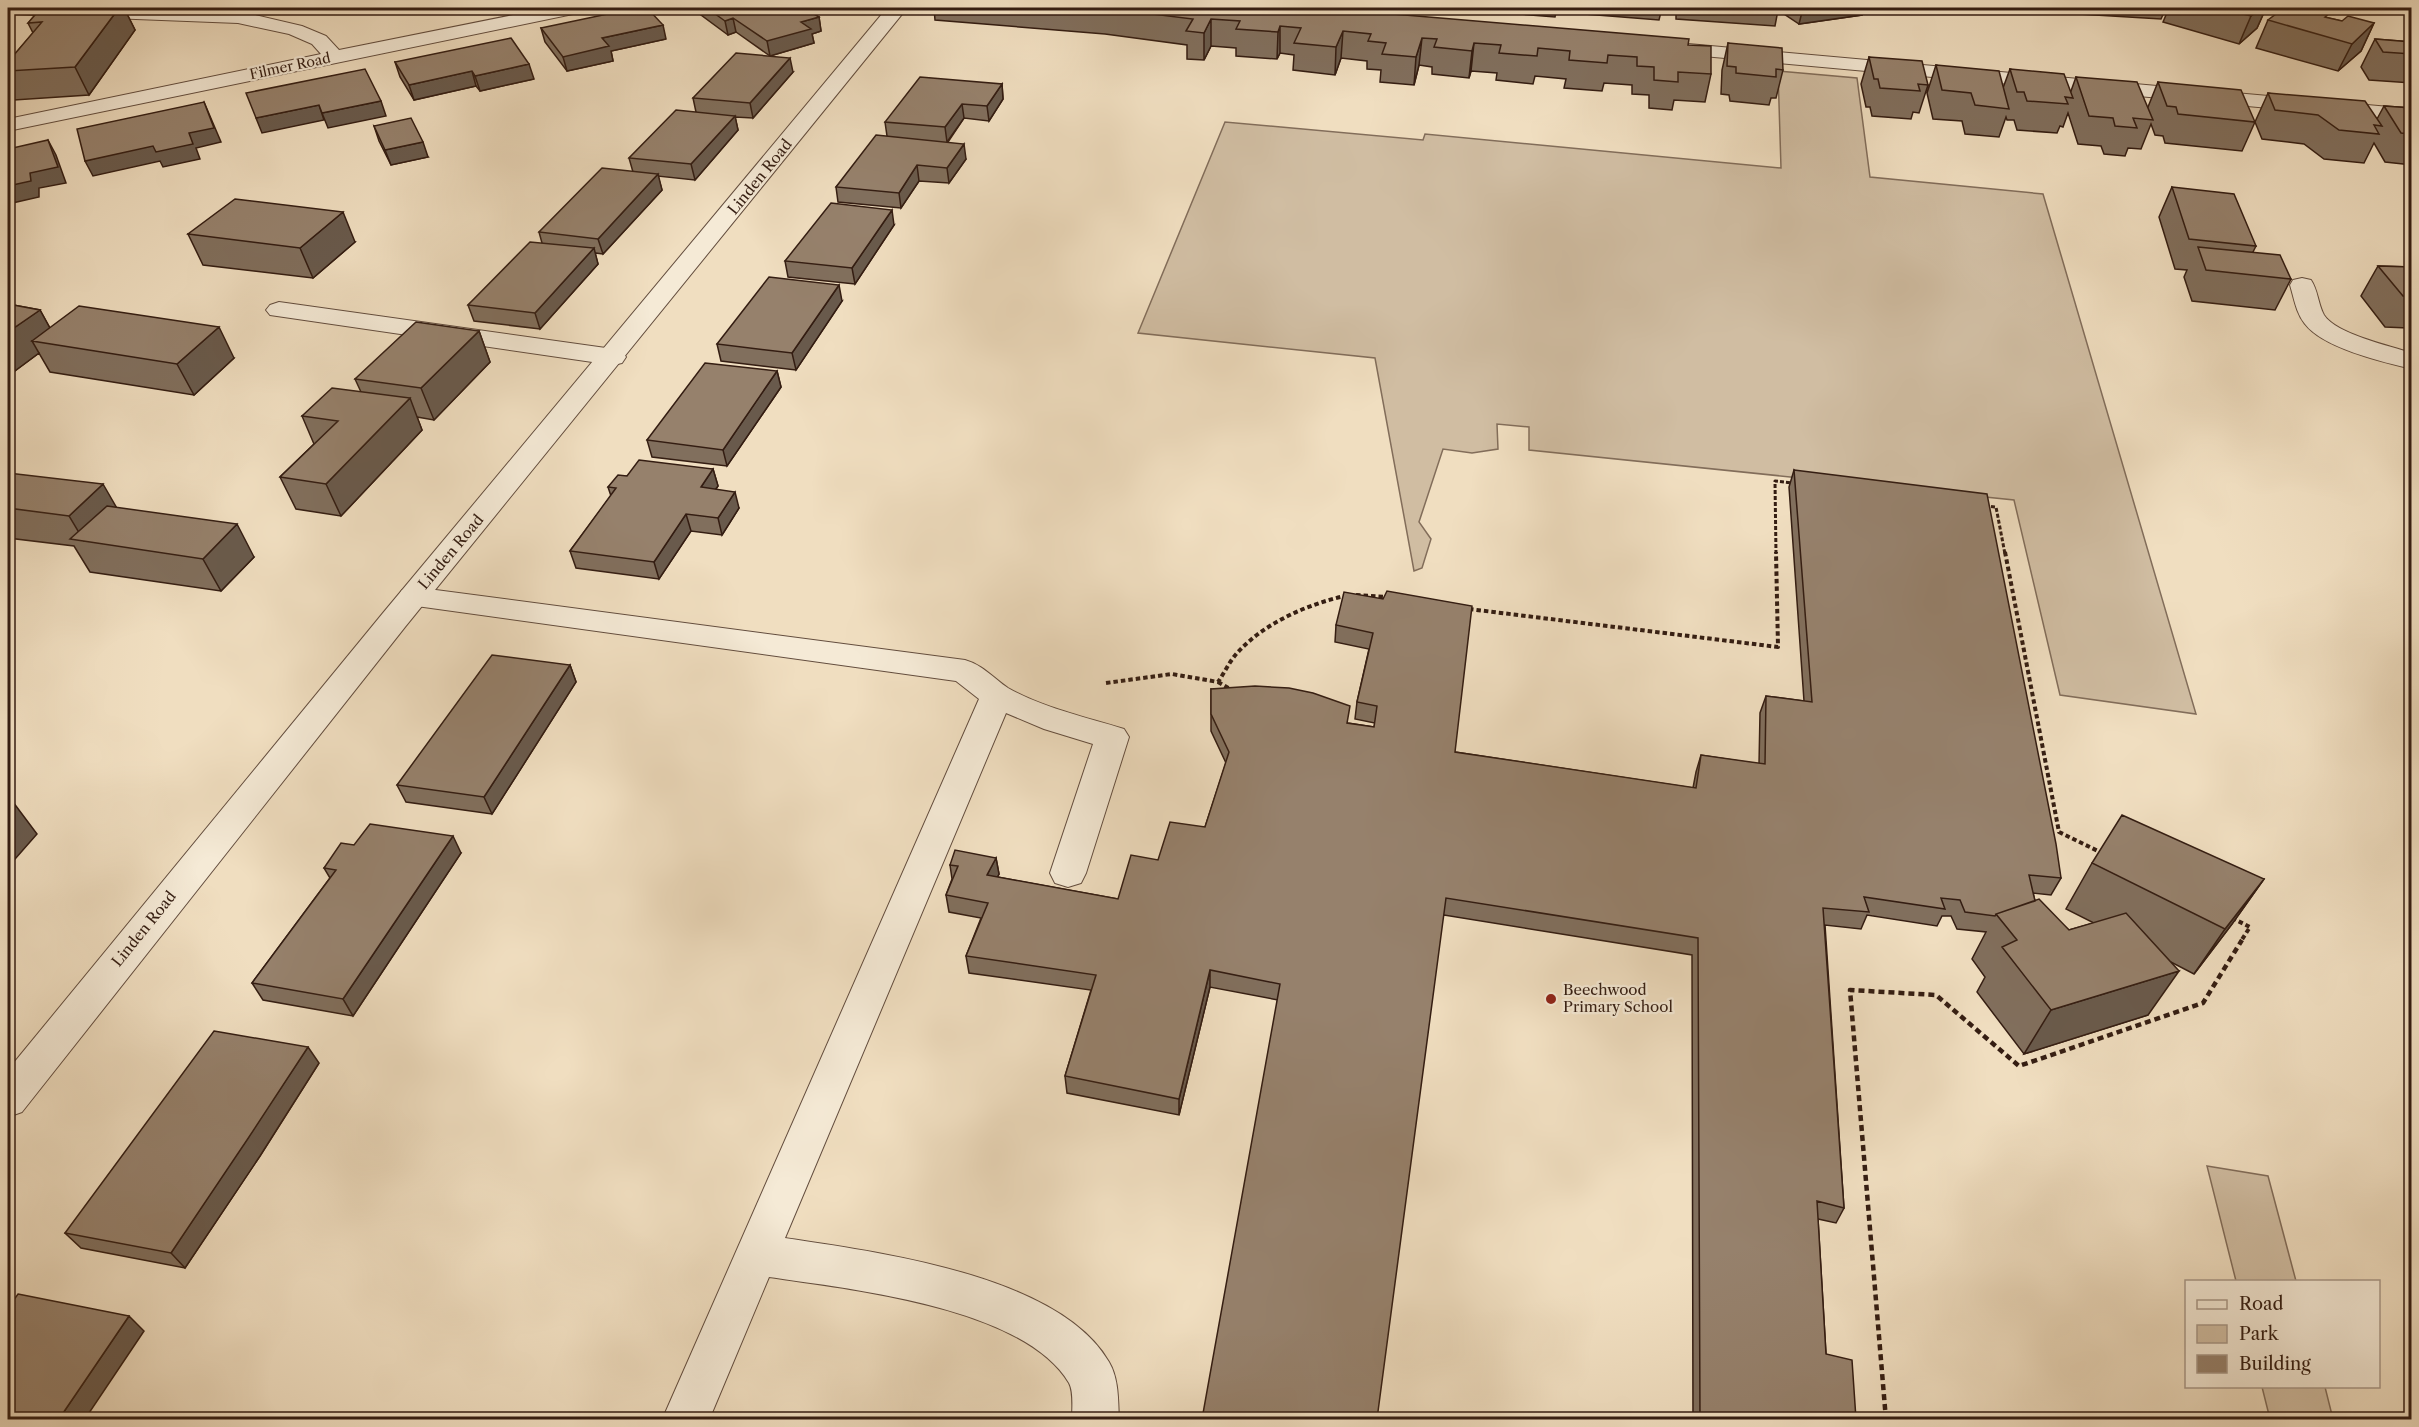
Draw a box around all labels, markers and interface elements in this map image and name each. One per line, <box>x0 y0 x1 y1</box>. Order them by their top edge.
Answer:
street label: Filmer Road <box>248 49 333 83</box>
street label: Linden Road <box>723 135 796 218</box>
street label: Linden Road <box>414 510 487 593</box>
street label: Linden Road <box>107 887 180 970</box>
place label: Beechwood Primary School <box>1563 980 1674 1016</box>
marker: Beechwood Primary School <box>1544 992 1558 1006</box>
legend <box>2185 1280 2380 1388</box>
text: Road <box>2239 1293 2284 1315</box>
text: Park <box>2239 1323 2280 1345</box>
text: Building <box>2239 1353 2311 1375</box>

